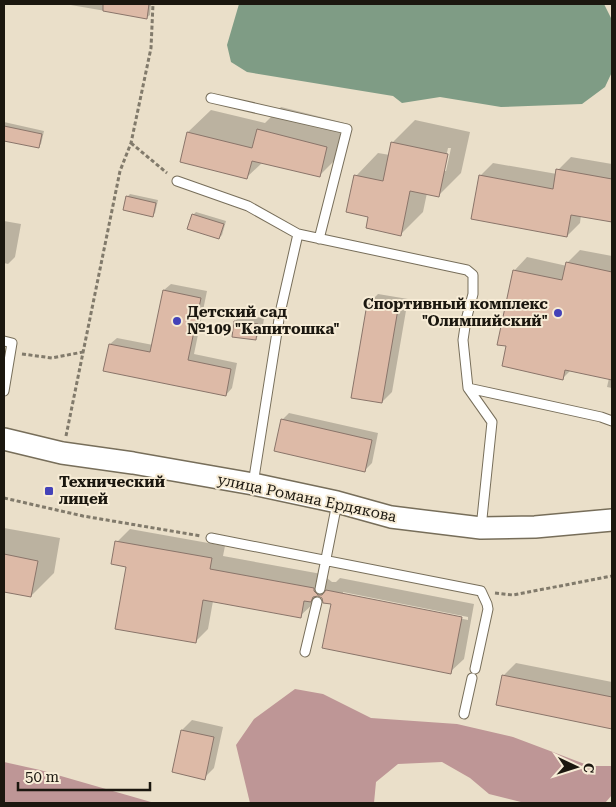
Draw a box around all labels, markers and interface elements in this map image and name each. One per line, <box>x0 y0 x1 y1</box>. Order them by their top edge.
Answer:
place label: Спортивный комплекс "Олимпийский" <box>363 295 548 330</box>
place label: Детский сад №109 "Капитошка" <box>187 303 340 338</box>
marker: Спортивный комплекс "Олимпийский" <box>552 307 564 319</box>
marker: Детский сад №109 "Капитошка" <box>171 315 183 327</box>
street label: улица Романа Ердякова <box>216 470 398 526</box>
place label: Технический лицей <box>59 473 165 508</box>
marker: Технический лицей <box>43 485 55 497</box>
north arrow <box>551 742 601 792</box>
scale bar <box>18 760 150 792</box>
text: С <box>581 762 597 774</box>
text: 50 m <box>25 768 60 786</box>

